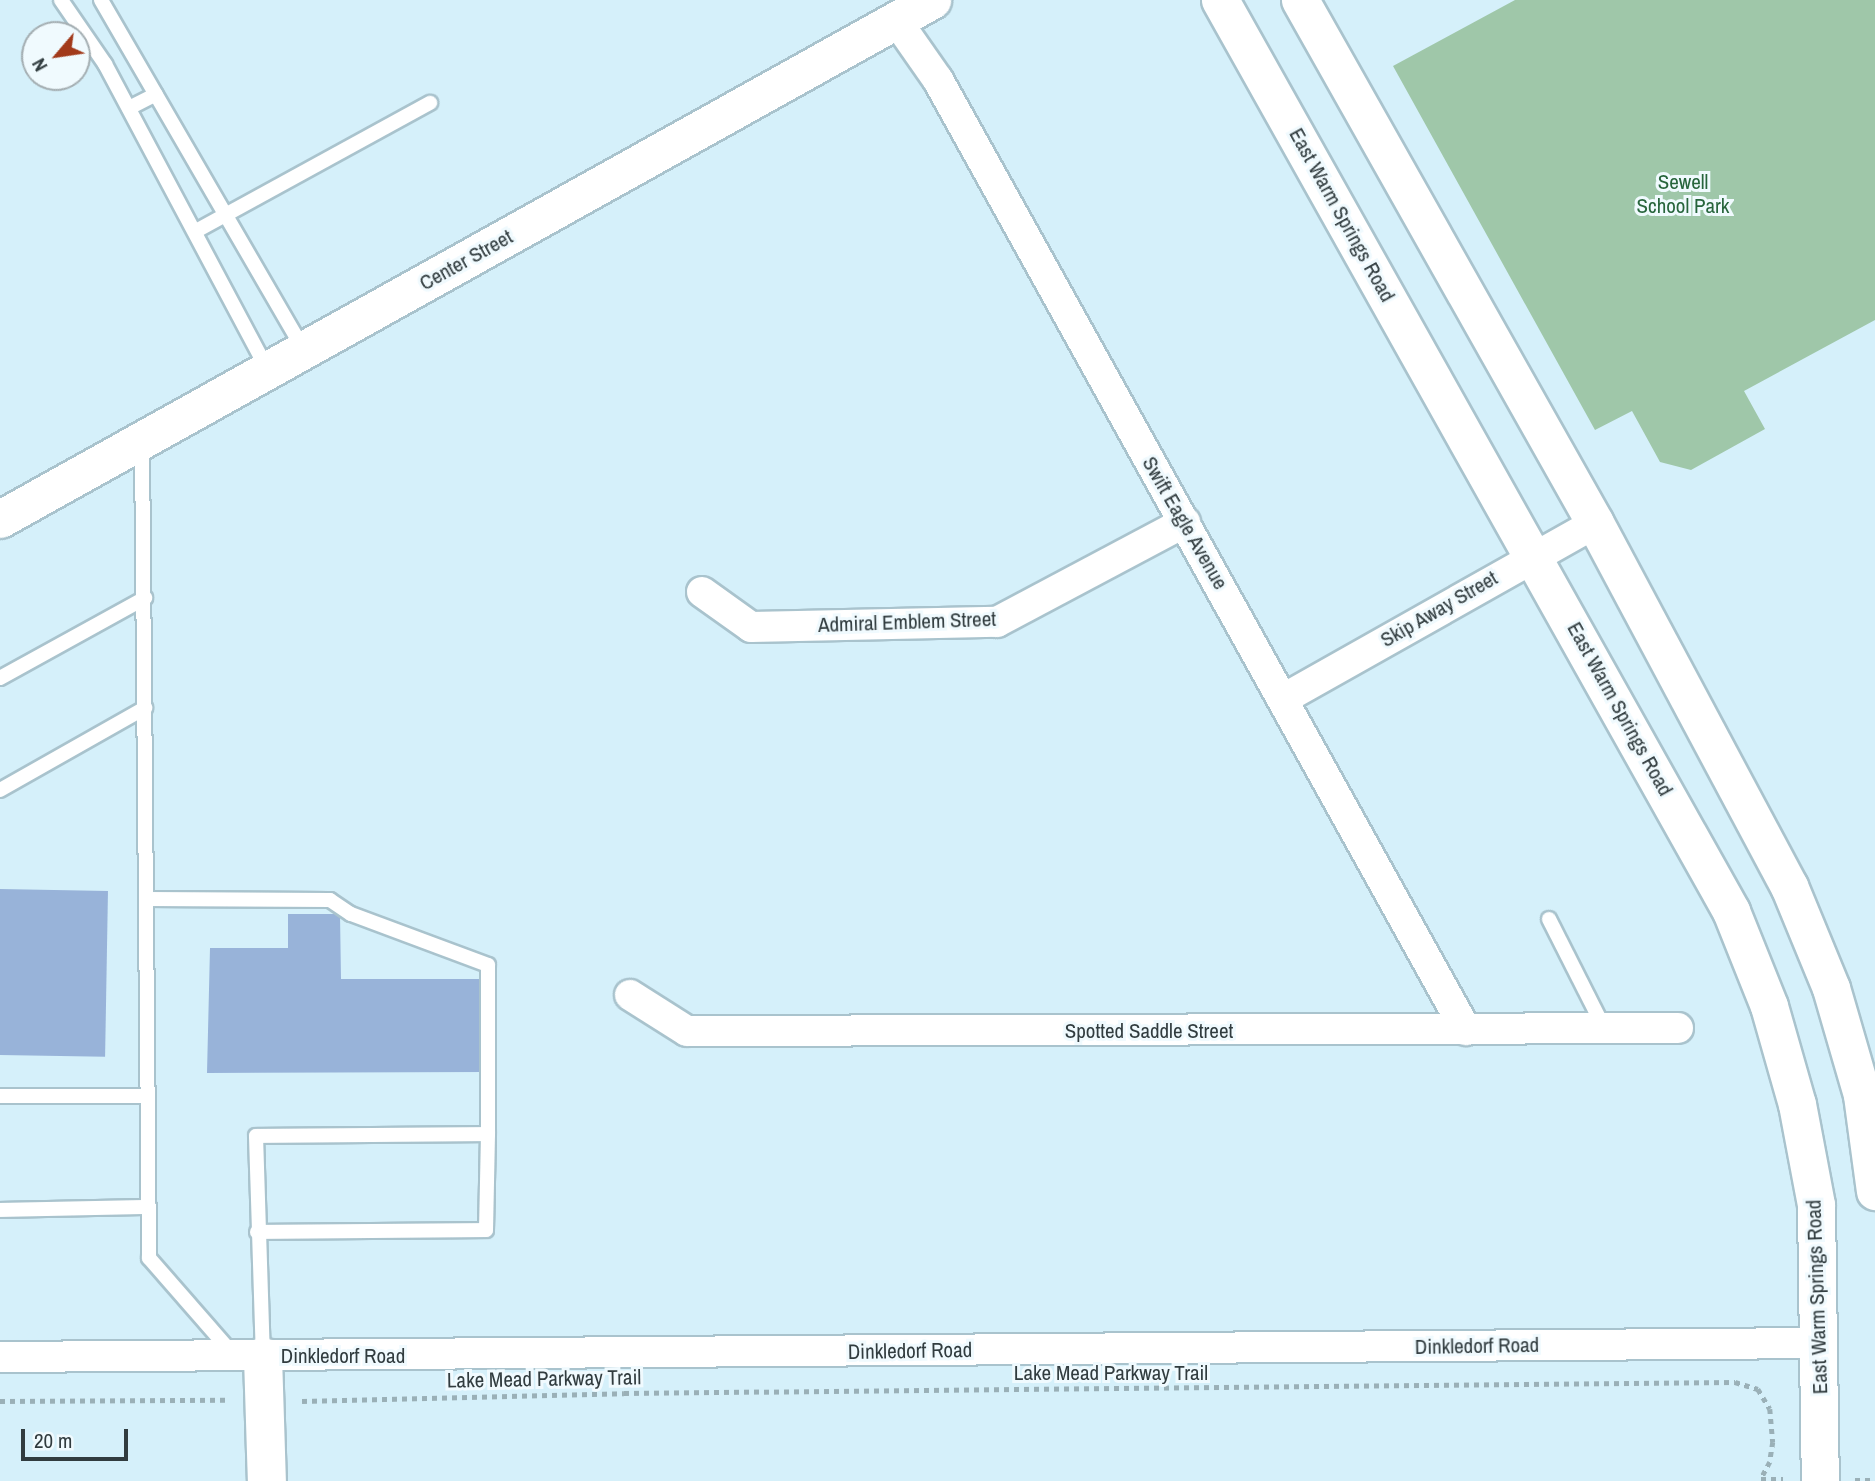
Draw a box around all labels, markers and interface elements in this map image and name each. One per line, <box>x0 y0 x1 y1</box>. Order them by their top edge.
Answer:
north arrow <box>21 21 91 91</box>
text: N <box>25 54 53 76</box>
street label: East Warm Springs Road <box>1284 124 1400 306</box>
park label: Sewell School Park <box>1637 169 1729 219</box>
street label: Center Street <box>415 224 517 296</box>
street label: Swift Eagle Avenue <box>1137 452 1233 594</box>
street label: Skip Away Street <box>1376 565 1502 653</box>
street label: Admiral Emblem Street <box>818 606 996 638</box>
street label: East Warm Springs Road <box>1562 618 1678 800</box>
street label: Spotted Saddle Street <box>1065 1018 1233 1044</box>
street label: East Warm Springs Road <box>1801 1199 1833 1395</box>
street label: Dinkledorf Road <box>1415 1332 1539 1360</box>
street label: Dinkledorf Road <box>848 1337 972 1365</box>
street label: Dinkledorf Road <box>281 1343 405 1369</box>
street label: Lake Mead Parkway Trail <box>1014 1360 1208 1386</box>
street label: Lake Mead Parkway Trail <box>446 1365 642 1393</box>
scale bar <box>24 1414 131 1458</box>
text: 20 m <box>34 1426 72 1455</box>

